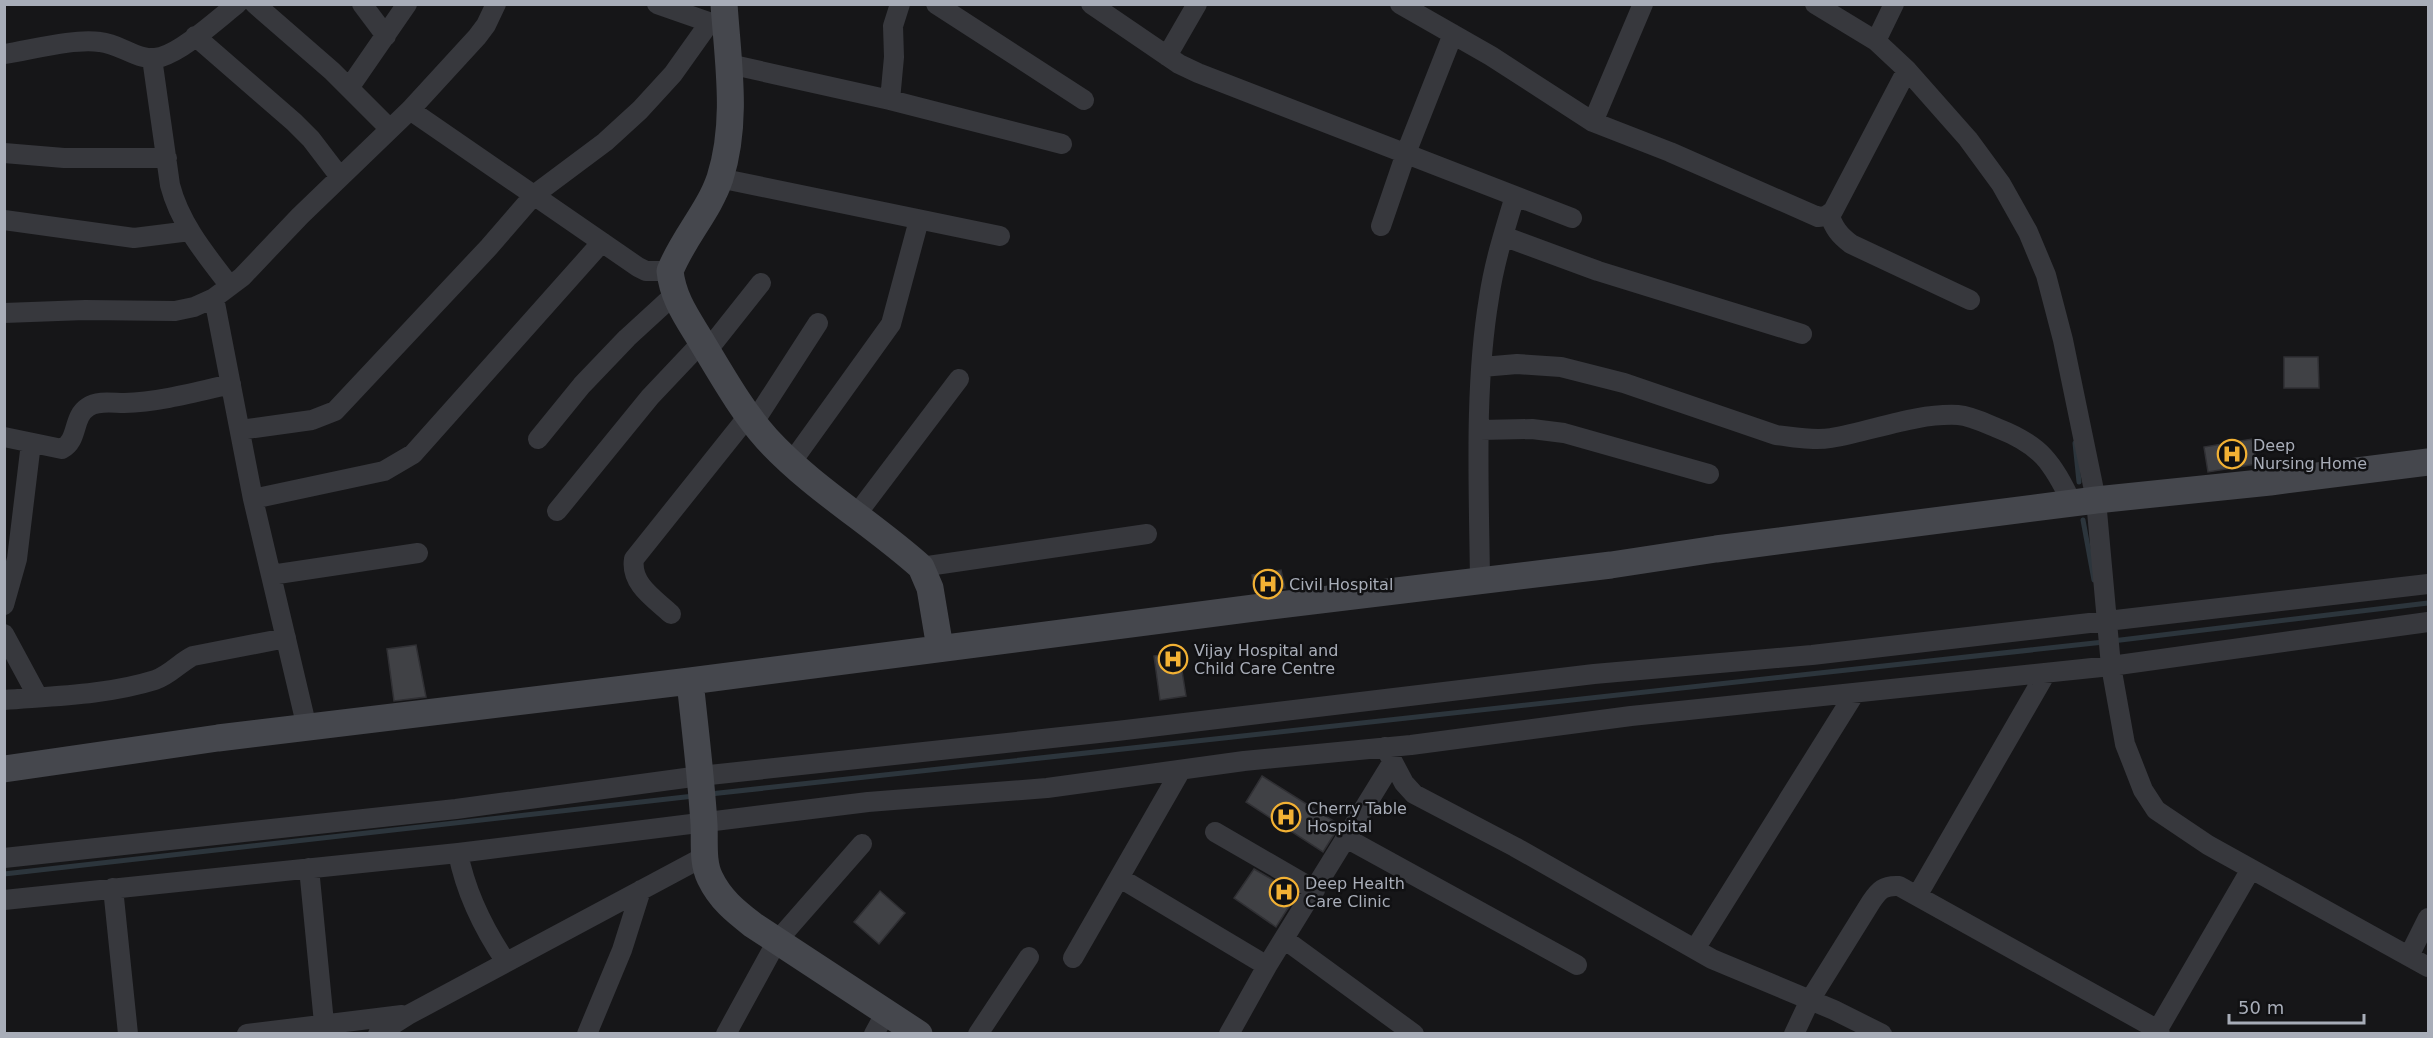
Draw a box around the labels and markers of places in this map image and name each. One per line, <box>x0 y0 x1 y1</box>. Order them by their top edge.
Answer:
place label: Deep Nursing Home <box>2253 436 2367 473</box>
hospital icon: Deep Nursing Home <box>2216 438 2248 470</box>
hospital icon: Civil Hospital <box>1252 568 1284 600</box>
place label: Civil Hospital <box>1289 575 1393 594</box>
place label: Vijay Hospital and Child Care Centre <box>1194 641 1338 678</box>
hospital icon: Vijay Hospital and Child Care Centre <box>1157 643 1189 675</box>
place label: Cherry Table Hospital <box>1307 799 1407 836</box>
hospital icon: Cherry Table Hospital <box>1270 801 1302 833</box>
place label: Deep Health Care Clinic <box>1305 874 1405 911</box>
hospital icon: Deep Health Care Clinic <box>1268 876 1300 908</box>

